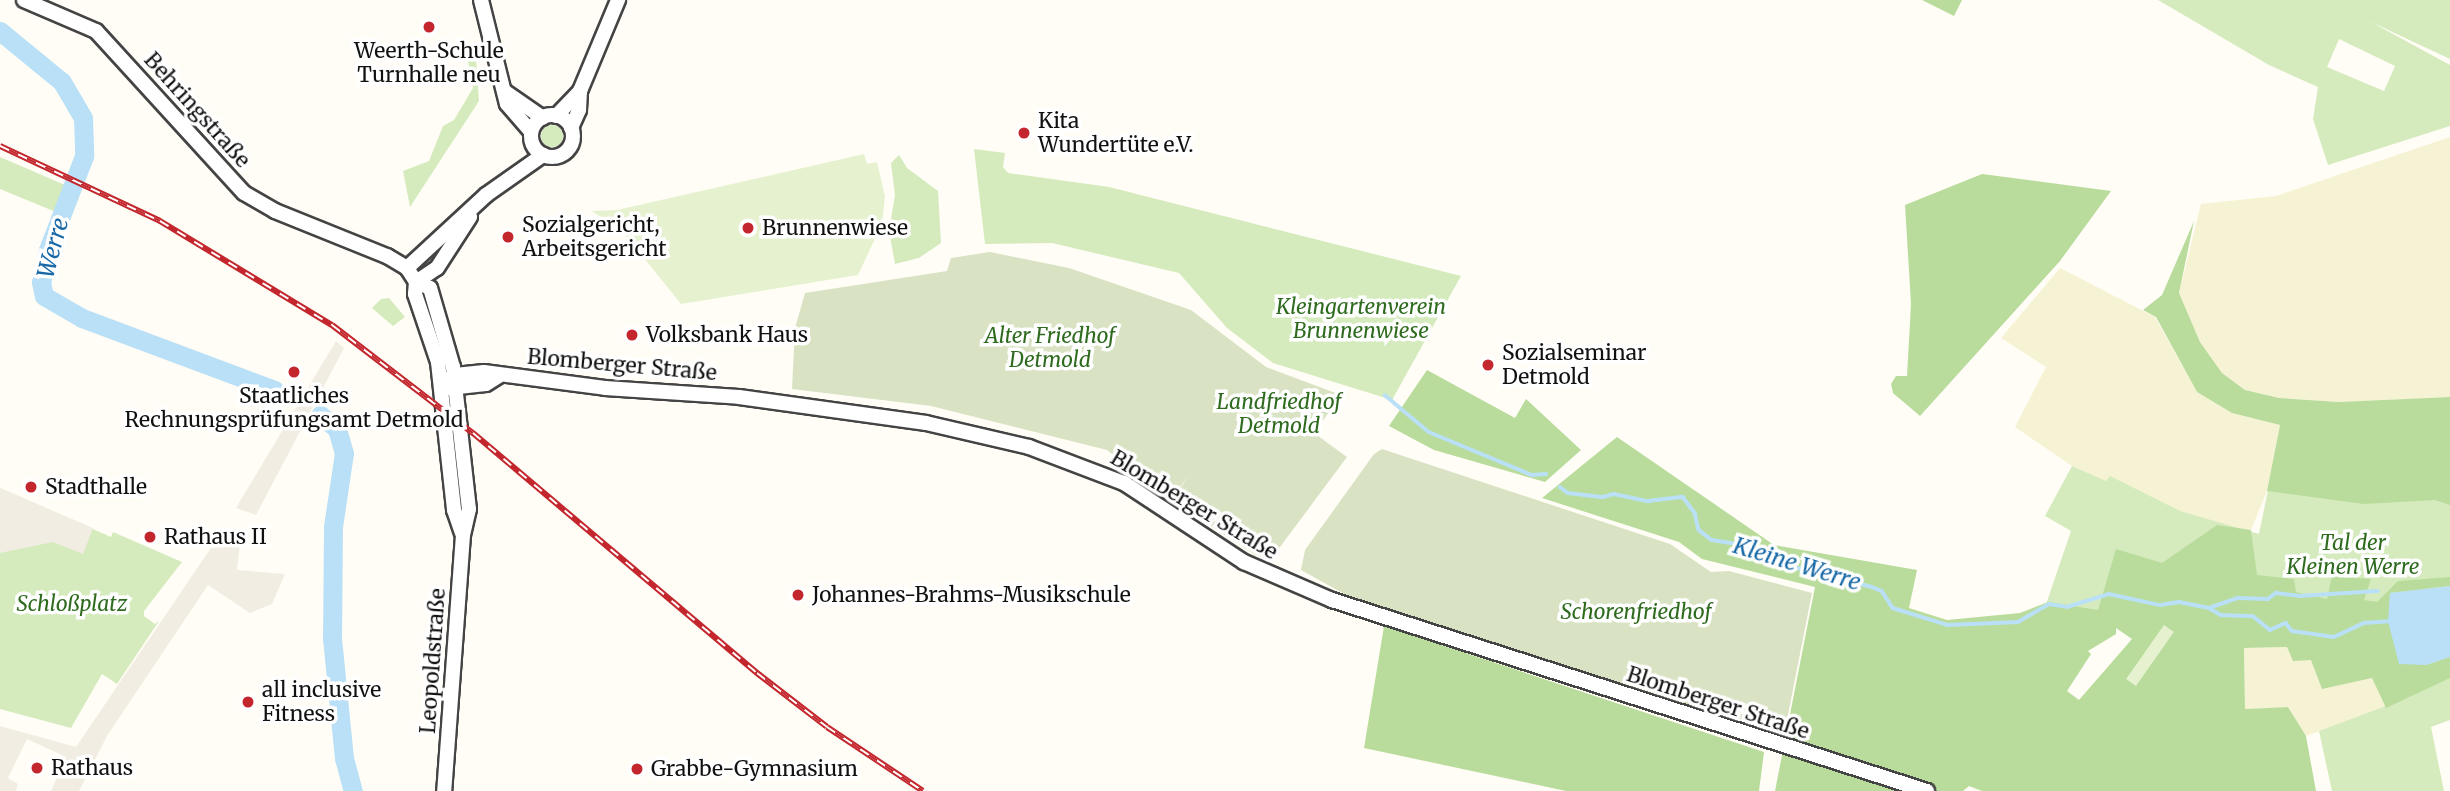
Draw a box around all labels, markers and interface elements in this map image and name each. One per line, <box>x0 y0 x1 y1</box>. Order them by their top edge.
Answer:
marker: Weerth-Schule Turnhalle neu <box>421 19 437 35</box>
place label: Weerth-Schule Turnhalle neu <box>354 38 504 88</box>
street label: Behringstraße <box>139 47 255 173</box>
place label: Kita Wundertüte e.V. <box>1038 108 1193 158</box>
marker: Kita Wundertüte e.V. <box>1016 125 1032 141</box>
place label: Sozialgericht, Arbeitsgericht <box>522 212 667 262</box>
water label: Werre <box>32 215 74 281</box>
place label: Brunnenwiese <box>762 215 908 241</box>
marker: Brunnenwiese <box>740 220 756 236</box>
marker: Sozialgericht, Arbeitsgericht <box>500 229 516 245</box>
park label: Kleingartenverein Brunnenwiese <box>1276 294 1446 344</box>
place label: Volksbank Haus <box>646 322 808 348</box>
park label: Alter Friedhof Detmold <box>985 323 1115 373</box>
marker: Volksbank Haus <box>624 327 640 343</box>
place label: Sozialseminar Detmold <box>1502 340 1646 390</box>
street label: Blomberger Straße <box>526 344 718 386</box>
marker: Sozialseminar Detmold <box>1480 357 1496 373</box>
marker: Staatliches Rechnungsprüfungsamt Detmold <box>286 364 302 380</box>
place label: Staatliches Rechnungsprüfungsamt Detmold <box>125 383 463 433</box>
park label: Landfriedhof Detmold <box>1217 389 1341 439</box>
street label: Blomberger Straße <box>1106 445 1282 565</box>
place label: Stadthalle <box>45 474 147 500</box>
marker: Stadthalle <box>23 479 39 495</box>
place label: Rathaus II <box>164 524 267 550</box>
marker: Rathaus II <box>142 529 158 545</box>
park label: Tal der Kleinen Werre <box>2287 530 2419 580</box>
water label: Kleine Werre <box>1730 532 1864 596</box>
place label: Johannes-Brahms-Musikschule <box>812 582 1131 608</box>
street label: Leopoldstraße <box>415 587 451 735</box>
marker: Johannes-Brahms-Musikschule <box>790 587 806 603</box>
park label: Schloßplatz <box>16 591 128 617</box>
park label: Schorenfriedhof <box>1560 599 1712 625</box>
street label: Blomberger Straße <box>1624 662 1812 744</box>
place label: all inclusive Fitness <box>262 677 381 727</box>
marker: all inclusive Fitness <box>240 694 256 710</box>
place label: Rathaus <box>51 755 133 781</box>
place label: Grabbe-Gymnasium <box>651 756 858 782</box>
marker: Rathaus <box>29 760 45 776</box>
marker: Grabbe-Gymnasium <box>629 761 645 777</box>

